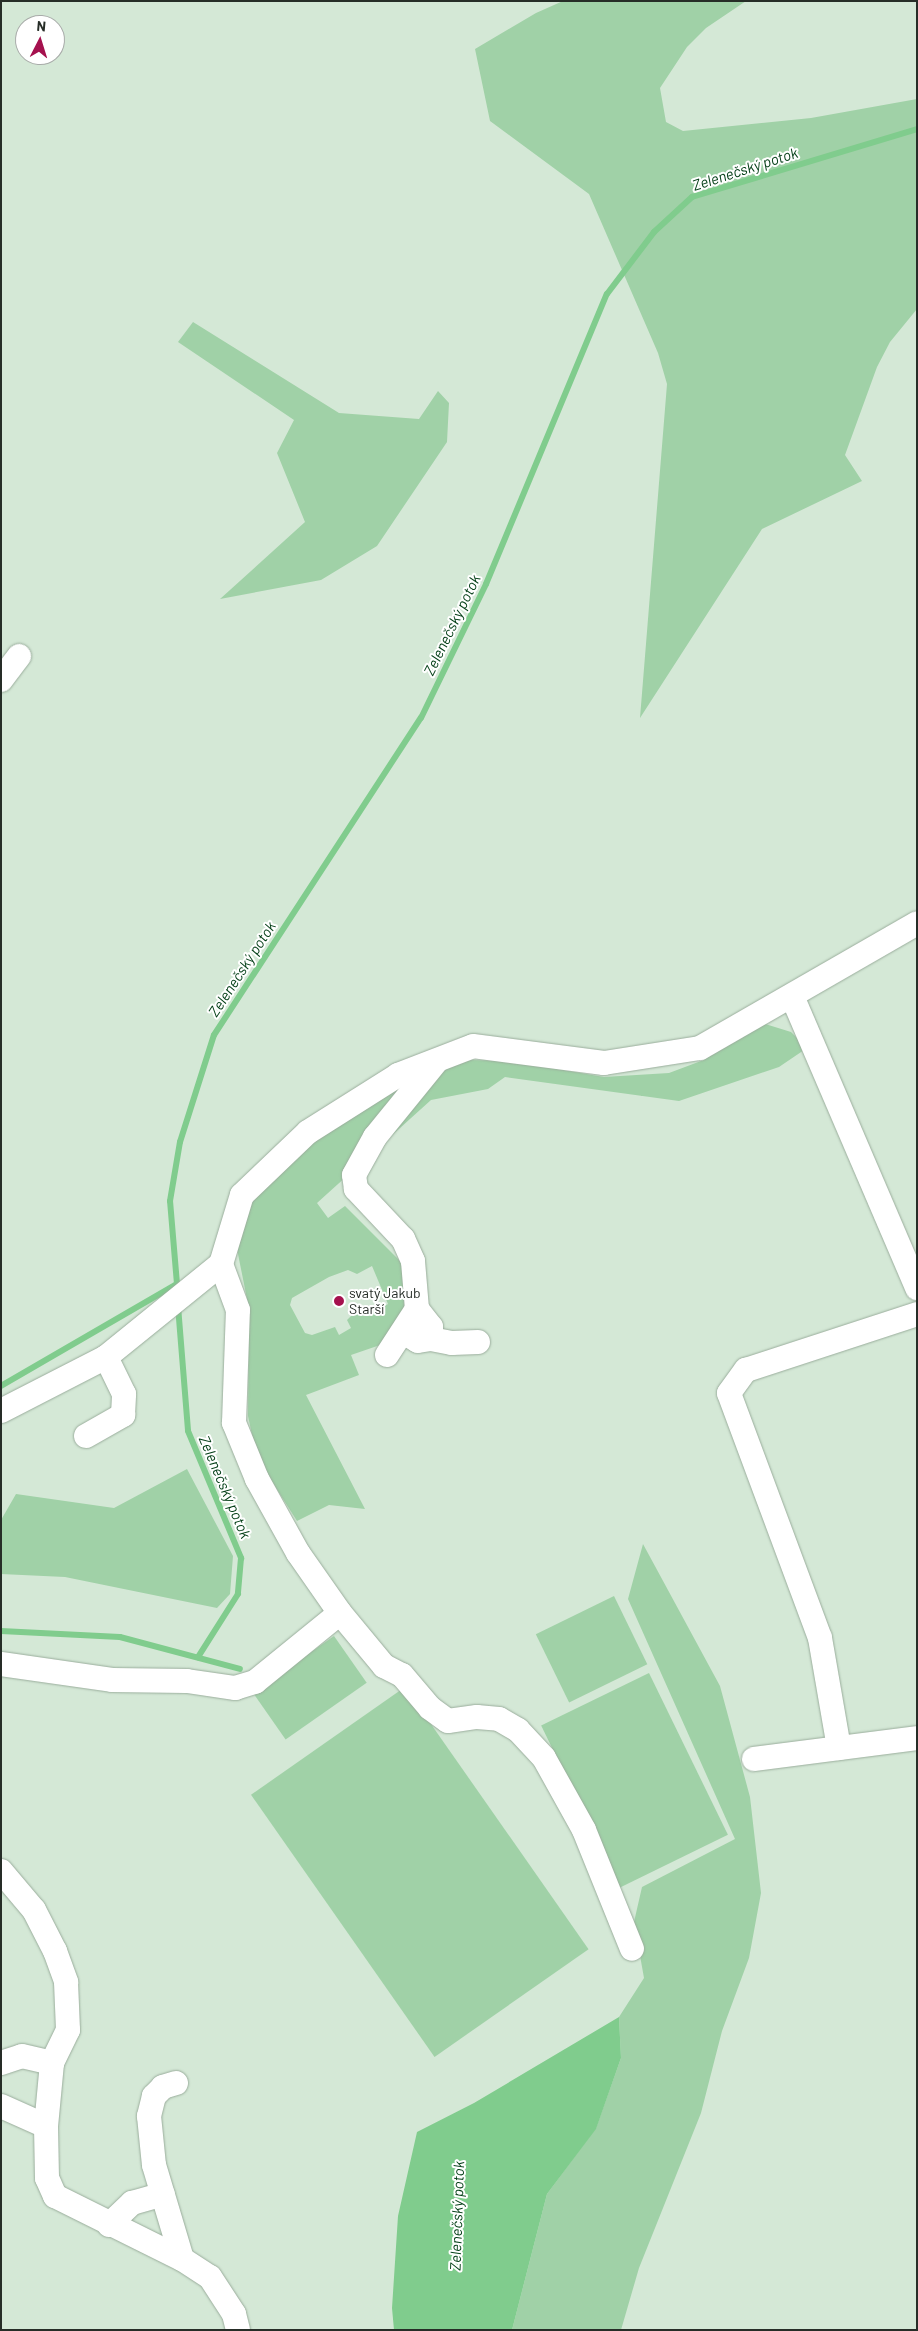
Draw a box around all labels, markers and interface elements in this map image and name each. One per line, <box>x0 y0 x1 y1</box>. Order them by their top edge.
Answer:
north arrow <box>15 15 65 65</box>
text: N <box>36 17 47 34</box>
water label: Zelenečský potok <box>690 143 800 195</box>
water label: Zelenečský potok <box>420 572 484 678</box>
water label: Zelenečský potok <box>205 918 279 1020</box>
place label: svatý Jakub Starší <box>349 1285 421 1318</box>
marker: svatý Jakub Starší <box>333 1295 345 1307</box>
water label: Zelenečský potok <box>195 1433 255 1541</box>
water label: Zelenečský potok <box>446 2161 468 2271</box>

